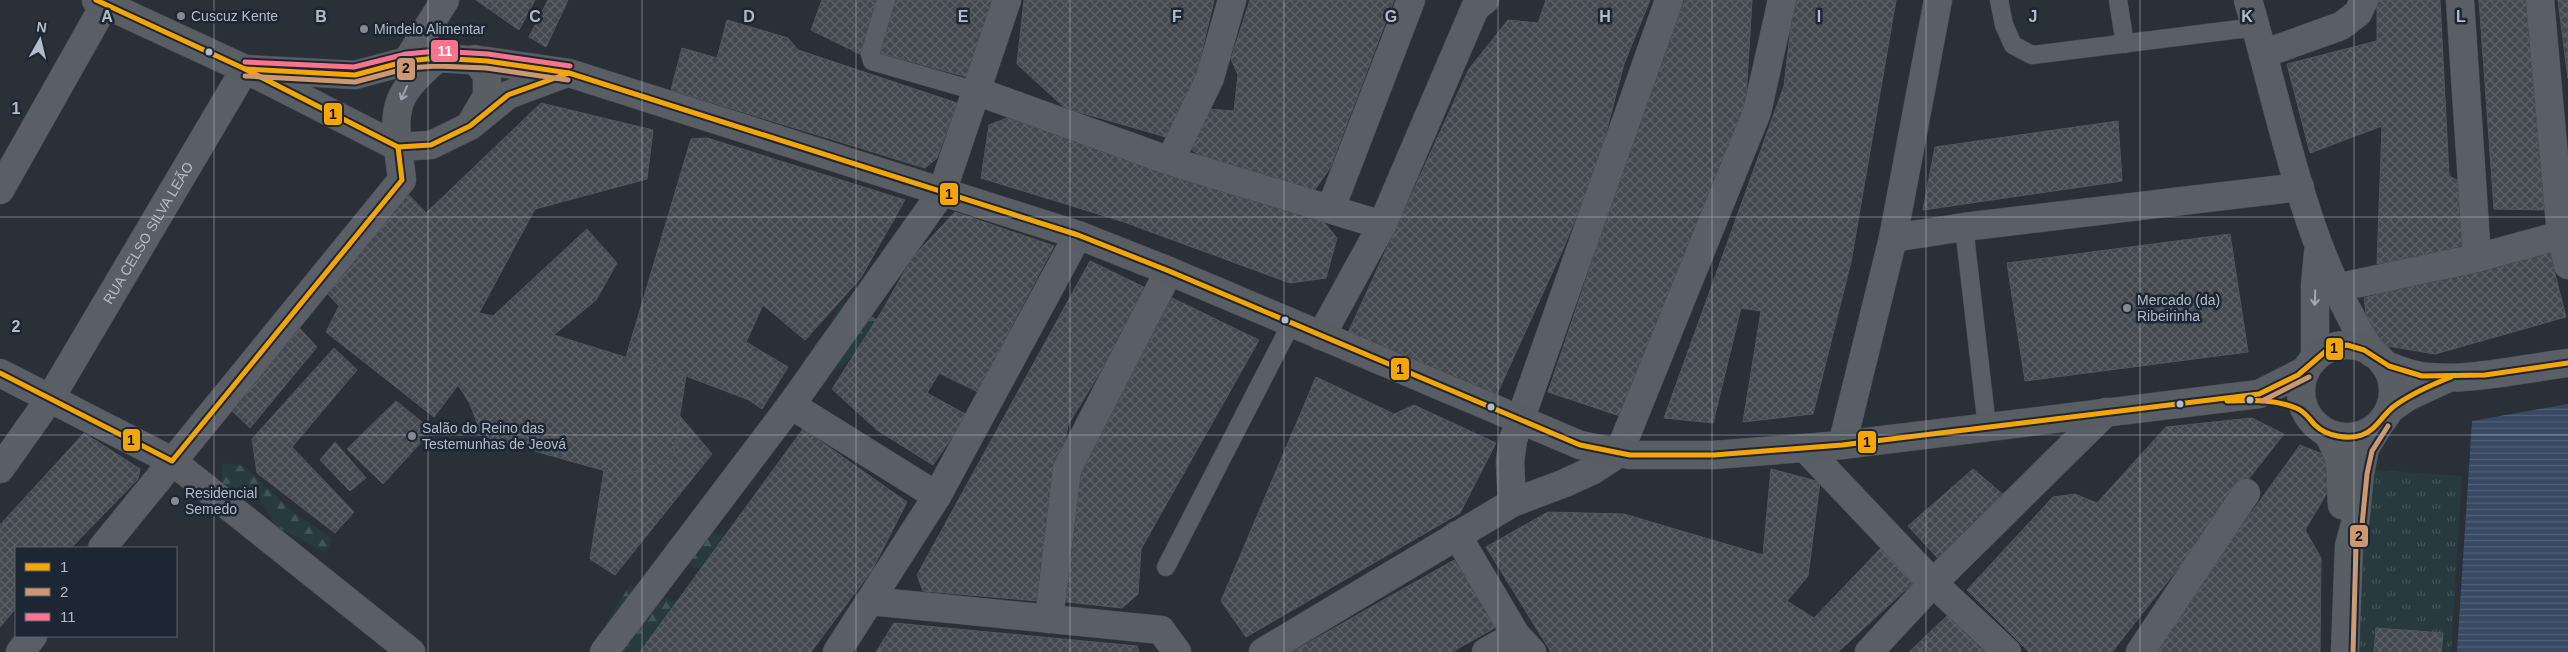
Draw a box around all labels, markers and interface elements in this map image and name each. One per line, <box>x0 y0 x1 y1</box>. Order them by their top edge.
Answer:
text: A <box>101 8 113 25</box>
place label: Cuscuz Kente <box>191 8 278 24</box>
text: B <box>315 8 327 25</box>
text: C <box>529 8 541 25</box>
text: D <box>743 8 755 25</box>
text: E <box>958 8 969 25</box>
text: F <box>1172 8 1182 25</box>
text: G <box>1385 8 1397 25</box>
text: H <box>1599 8 1611 25</box>
text: I <box>1817 8 1821 25</box>
text: J <box>2029 8 2037 25</box>
text: K <box>2241 8 2253 25</box>
text: L <box>2456 8 2466 25</box>
marker: Cuscuz Kente <box>175 10 187 22</box>
north arrow <box>15 15 65 65</box>
text: N <box>36 18 48 36</box>
place label: Mindelo Alimentar <box>374 21 486 37</box>
marker: Mindelo Alimentar <box>358 23 370 35</box>
line badge: 11 <box>430 39 459 63</box>
text: 11 <box>438 43 453 59</box>
unlabelled marker <box>204 47 214 57</box>
line badge: 2 <box>396 57 416 81</box>
text: 2 <box>402 60 410 76</box>
one-way arrow <box>398 85 408 100</box>
text: 1 <box>12 100 21 117</box>
line badge: 1 <box>323 102 343 126</box>
text: 1 <box>329 106 337 122</box>
street label: RUA CELSO SILVA LEÃO <box>100 159 196 307</box>
line badge: 1 <box>939 182 959 206</box>
text: 1 <box>945 186 953 202</box>
one-way arrow <box>2310 289 2319 305</box>
place label: Mercado (da) Ribeirinha <box>2137 292 2220 324</box>
marker: Mercado (da) Ribeirinha <box>2121 302 2133 314</box>
unlabelled marker <box>1280 315 1290 325</box>
text: 2 <box>12 318 21 335</box>
line badge: 1 <box>2325 337 2344 361</box>
text: 1 <box>2330 340 2338 356</box>
line badge: 1 <box>1390 357 1410 381</box>
text: 1 <box>1396 361 1404 377</box>
unlabelled marker <box>2245 395 2255 405</box>
unlabelled marker <box>2175 399 2185 409</box>
unlabelled marker <box>1486 402 1496 412</box>
place label: Salão do Reino das Testemunhas de Jeová <box>422 420 566 452</box>
line badge: 1 <box>122 428 141 452</box>
marker: Salão do Reino das Testemunhas de Jeová <box>406 430 418 442</box>
line badge: 1 <box>1857 430 1877 454</box>
text: 1 <box>127 432 135 448</box>
text: 1 <box>1863 434 1871 450</box>
place label: Residencial Semedo <box>185 485 257 517</box>
marker: Residencial Semedo <box>169 495 181 507</box>
line badge: 2 <box>2349 524 2369 548</box>
text: 2 <box>2355 528 2363 544</box>
legend <box>15 547 178 637</box>
text: 1 <box>60 558 68 575</box>
text: 2 <box>60 583 68 600</box>
text: 11 <box>60 608 76 625</box>

